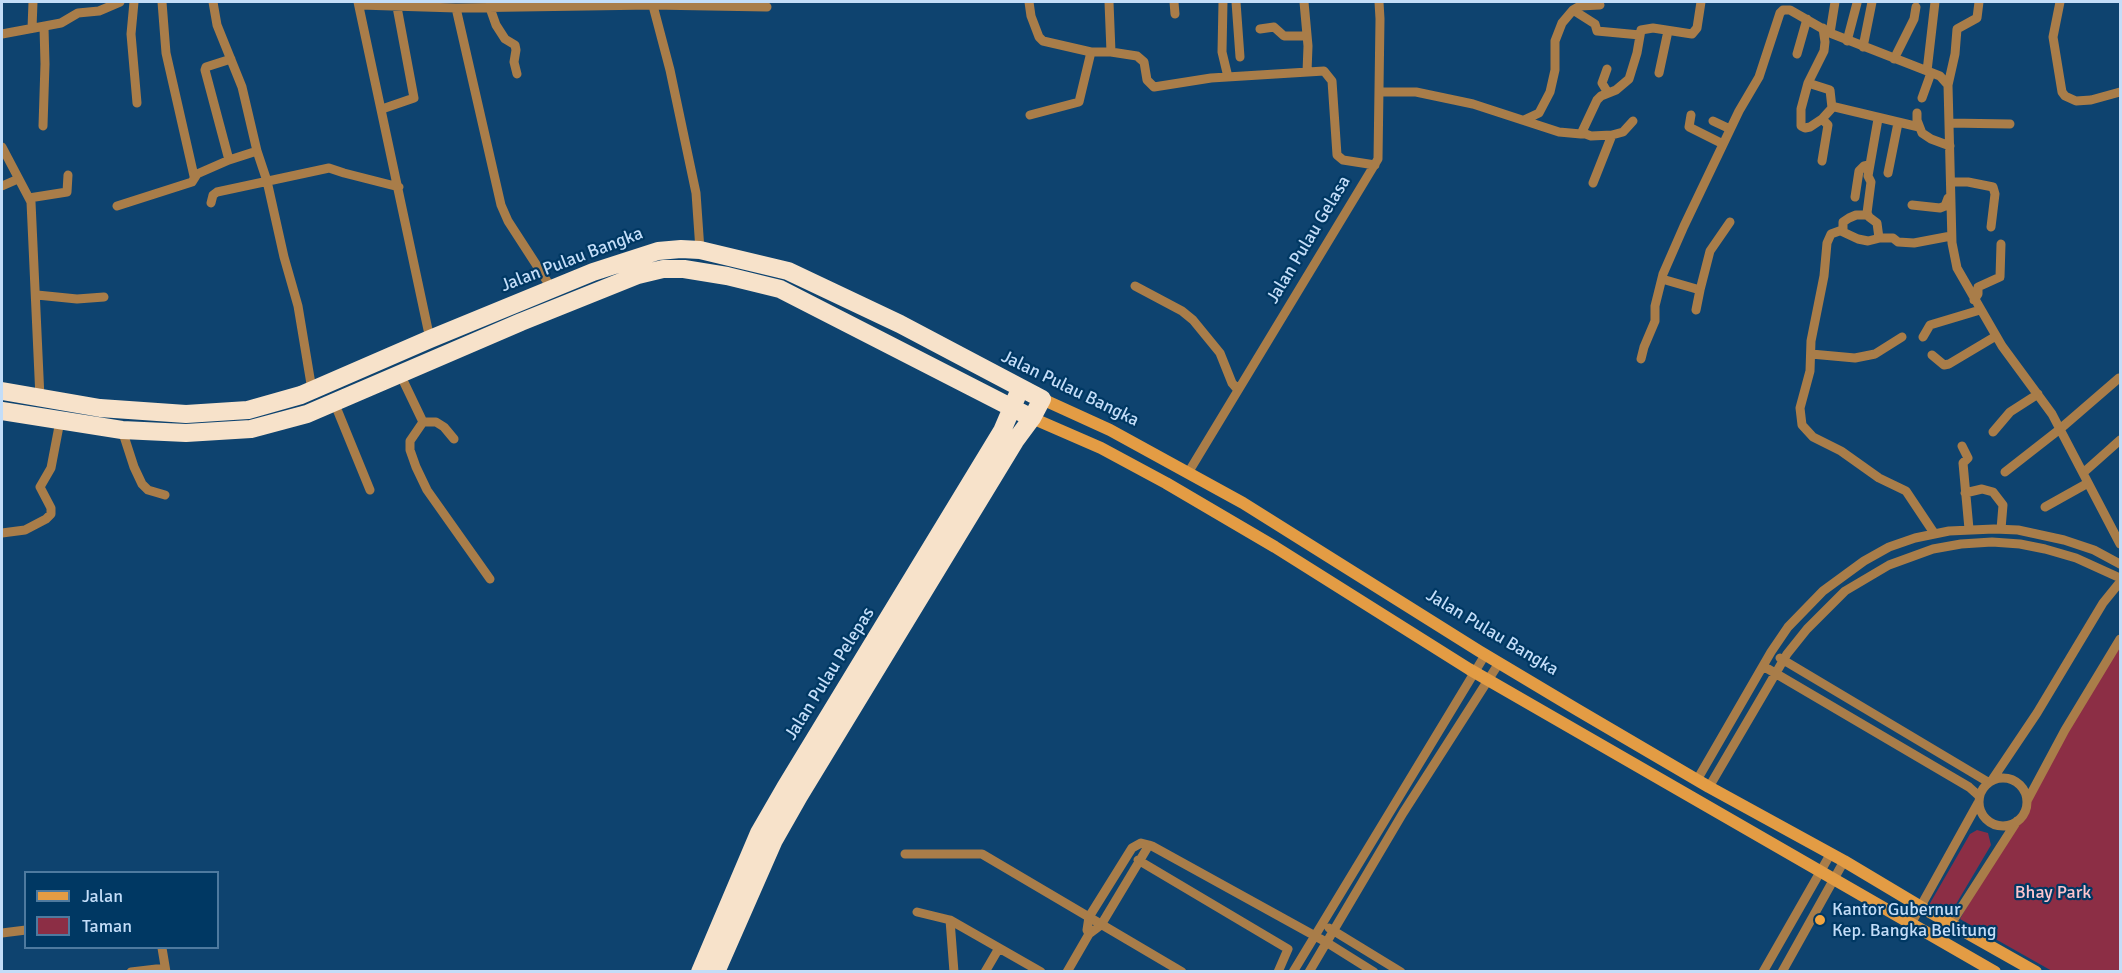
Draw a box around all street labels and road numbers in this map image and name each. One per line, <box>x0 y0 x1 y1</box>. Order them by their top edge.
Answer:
street label: Jalan Pulau Gelasa <box>1262 172 1356 308</box>
street label: Jalan Pulau Bangka <box>498 223 646 297</box>
street label: Jalan Pulau Bangka <box>998 346 1142 432</box>
street label: Jalan Pulau Bangka <box>1422 585 1562 681</box>
street label: Jalan Pulau Pelepas <box>780 604 880 744</box>

